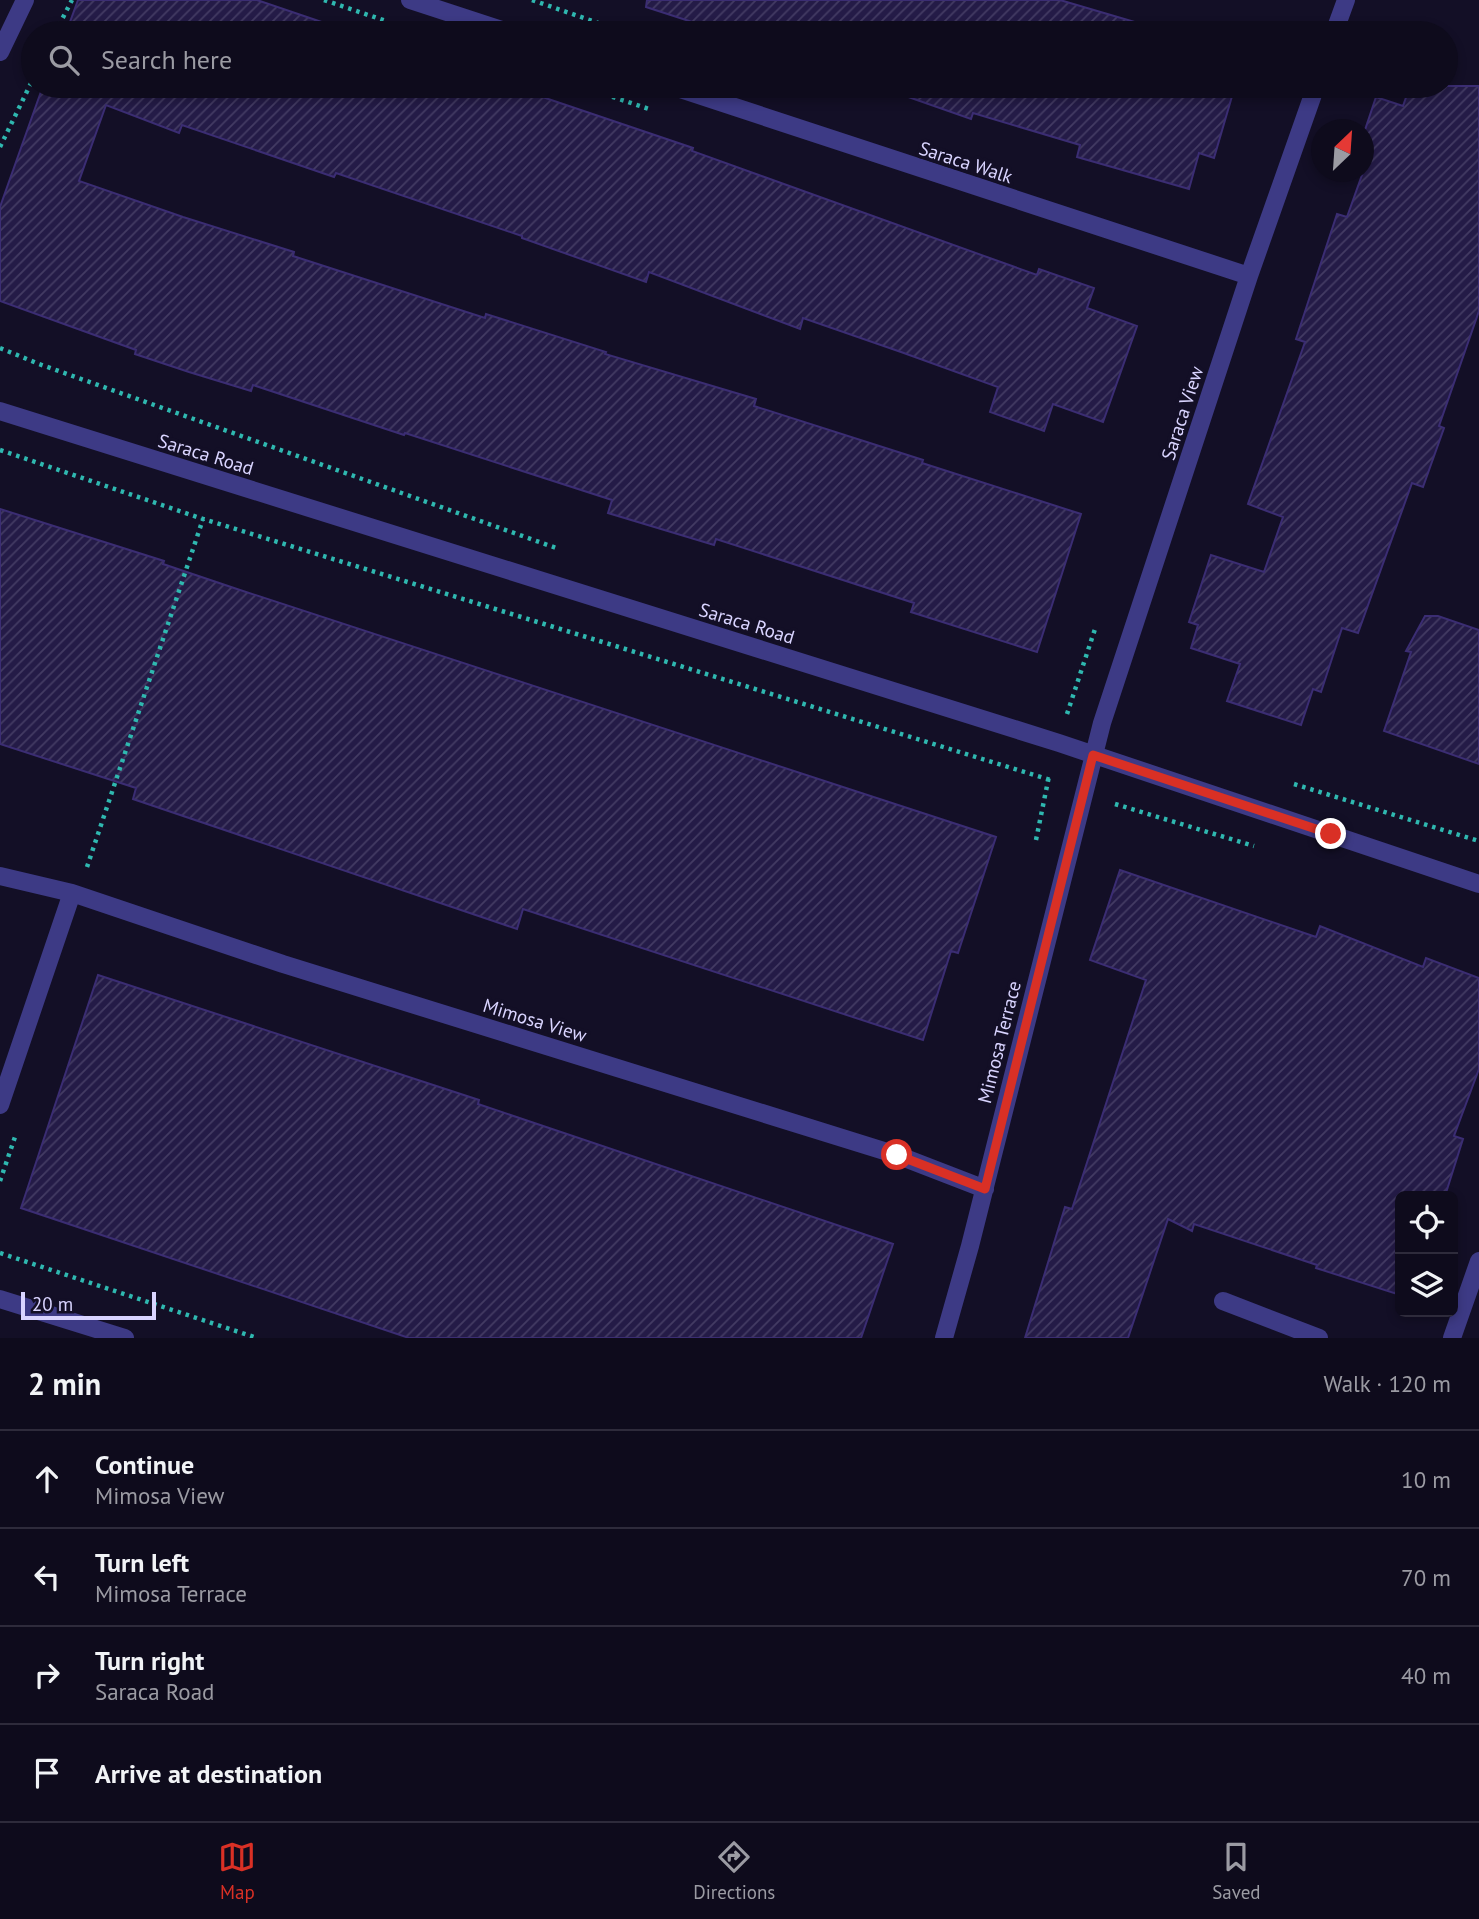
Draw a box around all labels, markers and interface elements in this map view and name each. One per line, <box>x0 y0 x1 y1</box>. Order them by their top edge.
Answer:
search box <box>21 21 1458 98</box>
icon: search <box>45 41 83 79</box>
text: Search here <box>101 43 232 76</box>
north arrow <box>1311 119 1374 182</box>
street label: Saraca Walk <box>916 136 1016 188</box>
street label: Saraca View <box>1156 363 1208 463</box>
street label: Saraca Road <box>155 428 257 480</box>
street label: Saraca Road <box>696 597 798 649</box>
route end <box>1315 818 1346 849</box>
street label: Mimosa Terrace <box>972 978 1026 1106</box>
street label: Mimosa View <box>480 993 590 1047</box>
route start <box>881 1139 912 1170</box>
map controls <box>1395 1191 1458 1317</box>
button: locate <box>1395 1191 1458 1254</box>
button: layers <box>1395 1254 1458 1317</box>
scale bar <box>21 1289 156 1321</box>
text: 20 m <box>32 1292 73 1316</box>
text: 2 min <box>28 1364 101 1403</box>
text: Walk · 120 m <box>1324 1369 1451 1398</box>
text: Continue <box>95 1448 194 1481</box>
icon: ahead <box>28 1460 66 1498</box>
text: 10 m <box>1401 1465 1451 1494</box>
text: Mimosa View <box>95 1481 224 1510</box>
text: Turn left <box>95 1546 189 1579</box>
icon: left <box>28 1558 66 1596</box>
text: 70 m <box>1401 1563 1451 1592</box>
text: Mimosa Terrace <box>95 1579 247 1608</box>
text: Turn right <box>95 1644 204 1677</box>
icon: right <box>28 1656 66 1694</box>
text: 40 m <box>1401 1661 1451 1690</box>
text: Saraca Road <box>95 1677 214 1706</box>
icon: arrive <box>28 1754 66 1792</box>
text: Arrive at destination <box>95 1757 322 1790</box>
tab: Map <box>218 1838 256 1904</box>
tab: Directions <box>693 1838 775 1904</box>
tab: Saved <box>1212 1838 1261 1904</box>

